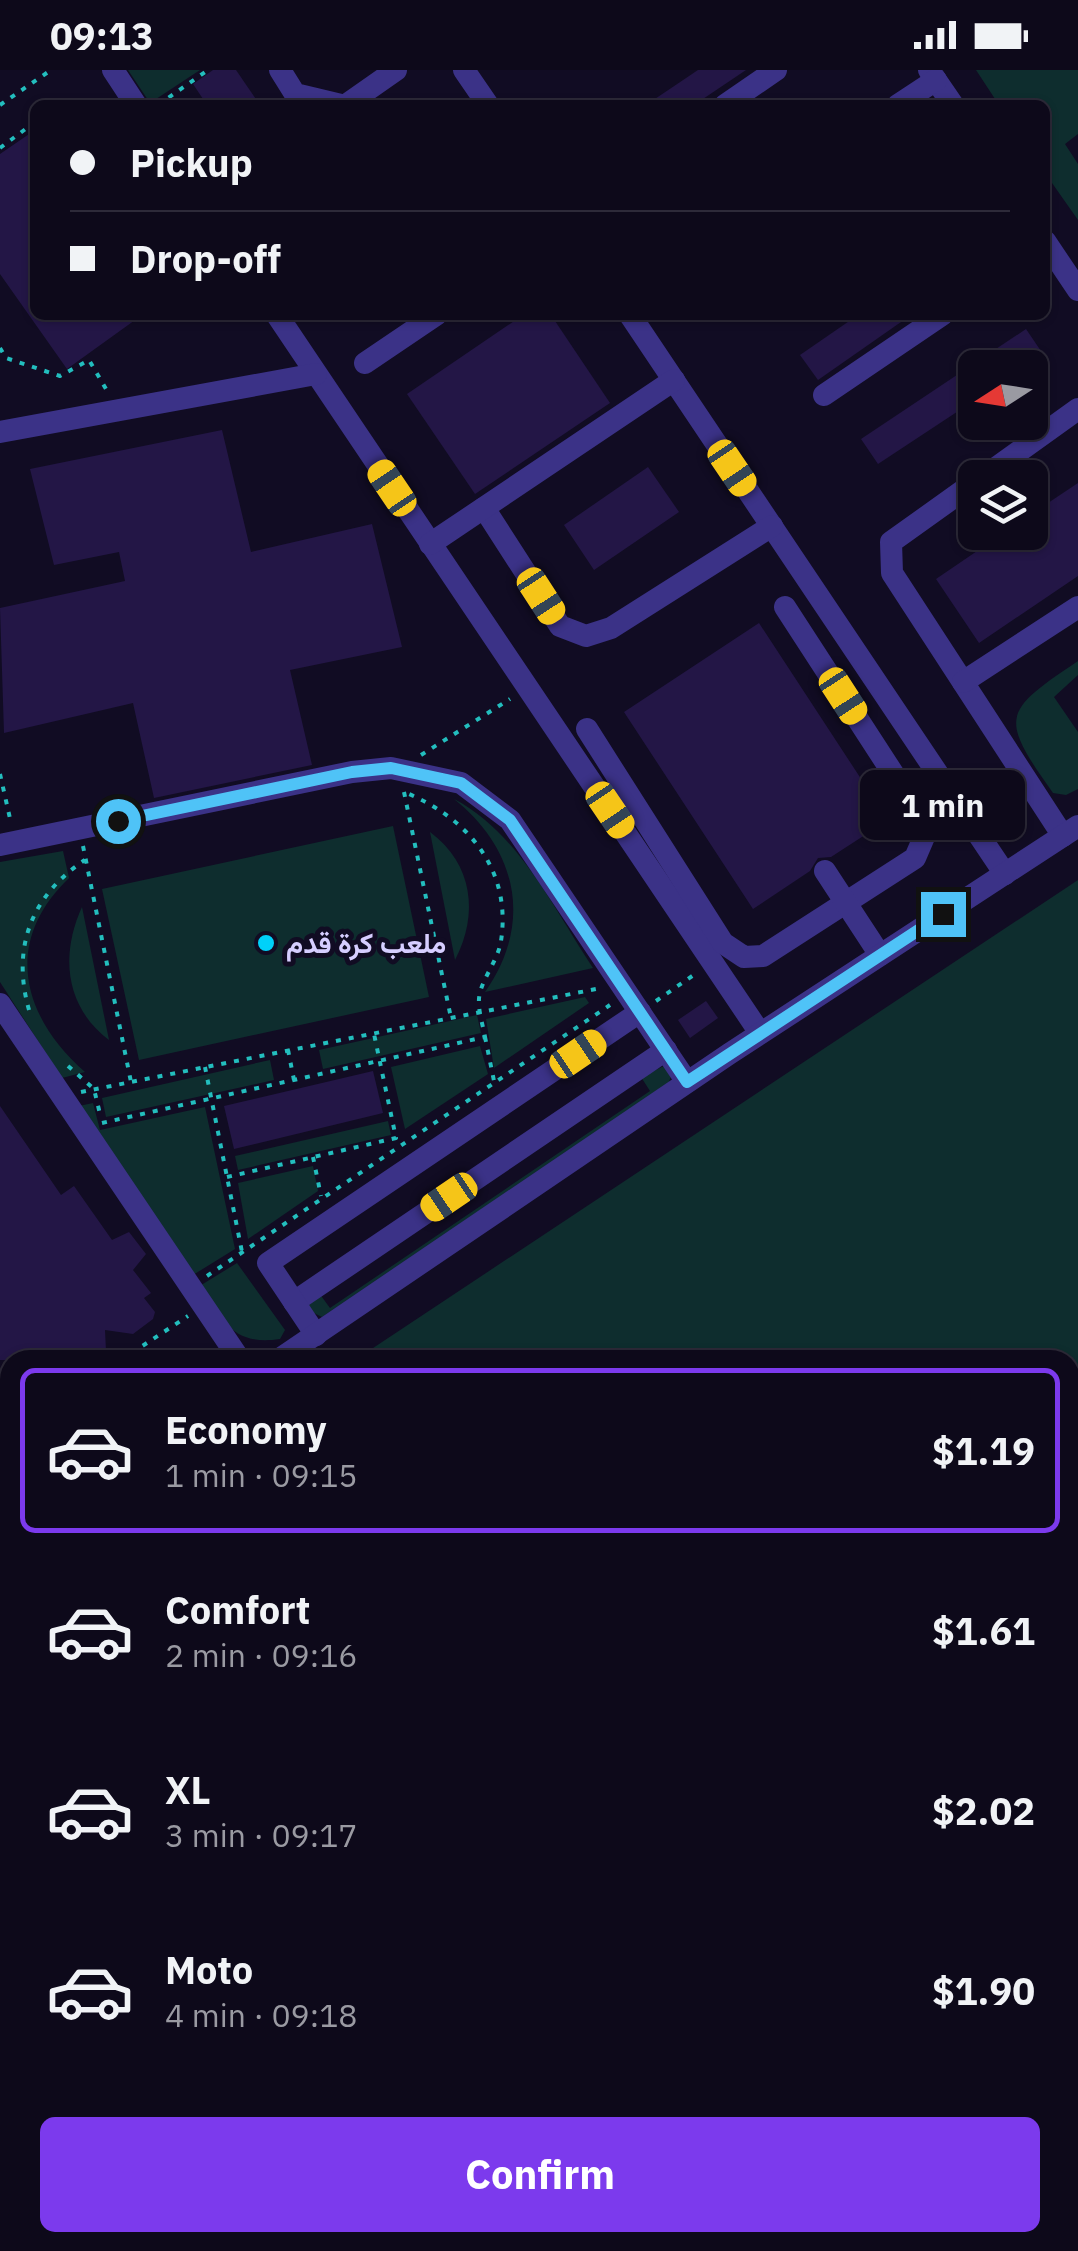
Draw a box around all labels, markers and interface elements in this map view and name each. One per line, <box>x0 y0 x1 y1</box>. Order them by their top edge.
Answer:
text: 09:13 <box>50 11 154 60</box>
text: Pickup <box>130 138 253 187</box>
text: Drop-off <box>130 234 281 283</box>
north arrow <box>958 350 1048 440</box>
map controls <box>958 350 1048 550</box>
car <box>703 435 761 501</box>
car <box>363 455 421 521</box>
button: layers <box>958 460 1048 550</box>
car <box>512 563 570 629</box>
car <box>814 663 872 729</box>
callout: 1 min <box>860 769 1026 839</box>
car <box>581 777 639 843</box>
text: 1 min <box>901 784 984 826</box>
route start <box>96 799 141 844</box>
route end <box>921 892 966 937</box>
place label: ملعب كرة قدم <box>286 924 446 962</box>
marker: ملعب كرة قدم <box>255 932 277 954</box>
car <box>545 1025 611 1083</box>
car <box>416 1168 482 1226</box>
text: Economy <box>165 1405 327 1454</box>
icon: car <box>45 1406 135 1496</box>
text: $1.19 <box>932 1426 1035 1475</box>
text: 1 min · 09:15 <box>165 1454 358 1496</box>
text: Comfort <box>165 1585 310 1634</box>
icon: car <box>45 1586 135 1676</box>
text: $1.61 <box>932 1606 1035 1655</box>
text: 2 min · 09:16 <box>165 1634 358 1676</box>
text: XL <box>165 1765 211 1814</box>
icon: car <box>45 1766 135 1856</box>
text: $2.02 <box>932 1786 1035 1835</box>
text: 3 min · 09:17 <box>165 1814 358 1856</box>
text: Moto <box>165 1945 253 1994</box>
icon: car <box>45 1946 135 2036</box>
text: $1.90 <box>932 1966 1035 2015</box>
text: 4 min · 09:18 <box>165 1994 358 2036</box>
button: Confirm <box>40 2117 1040 2232</box>

